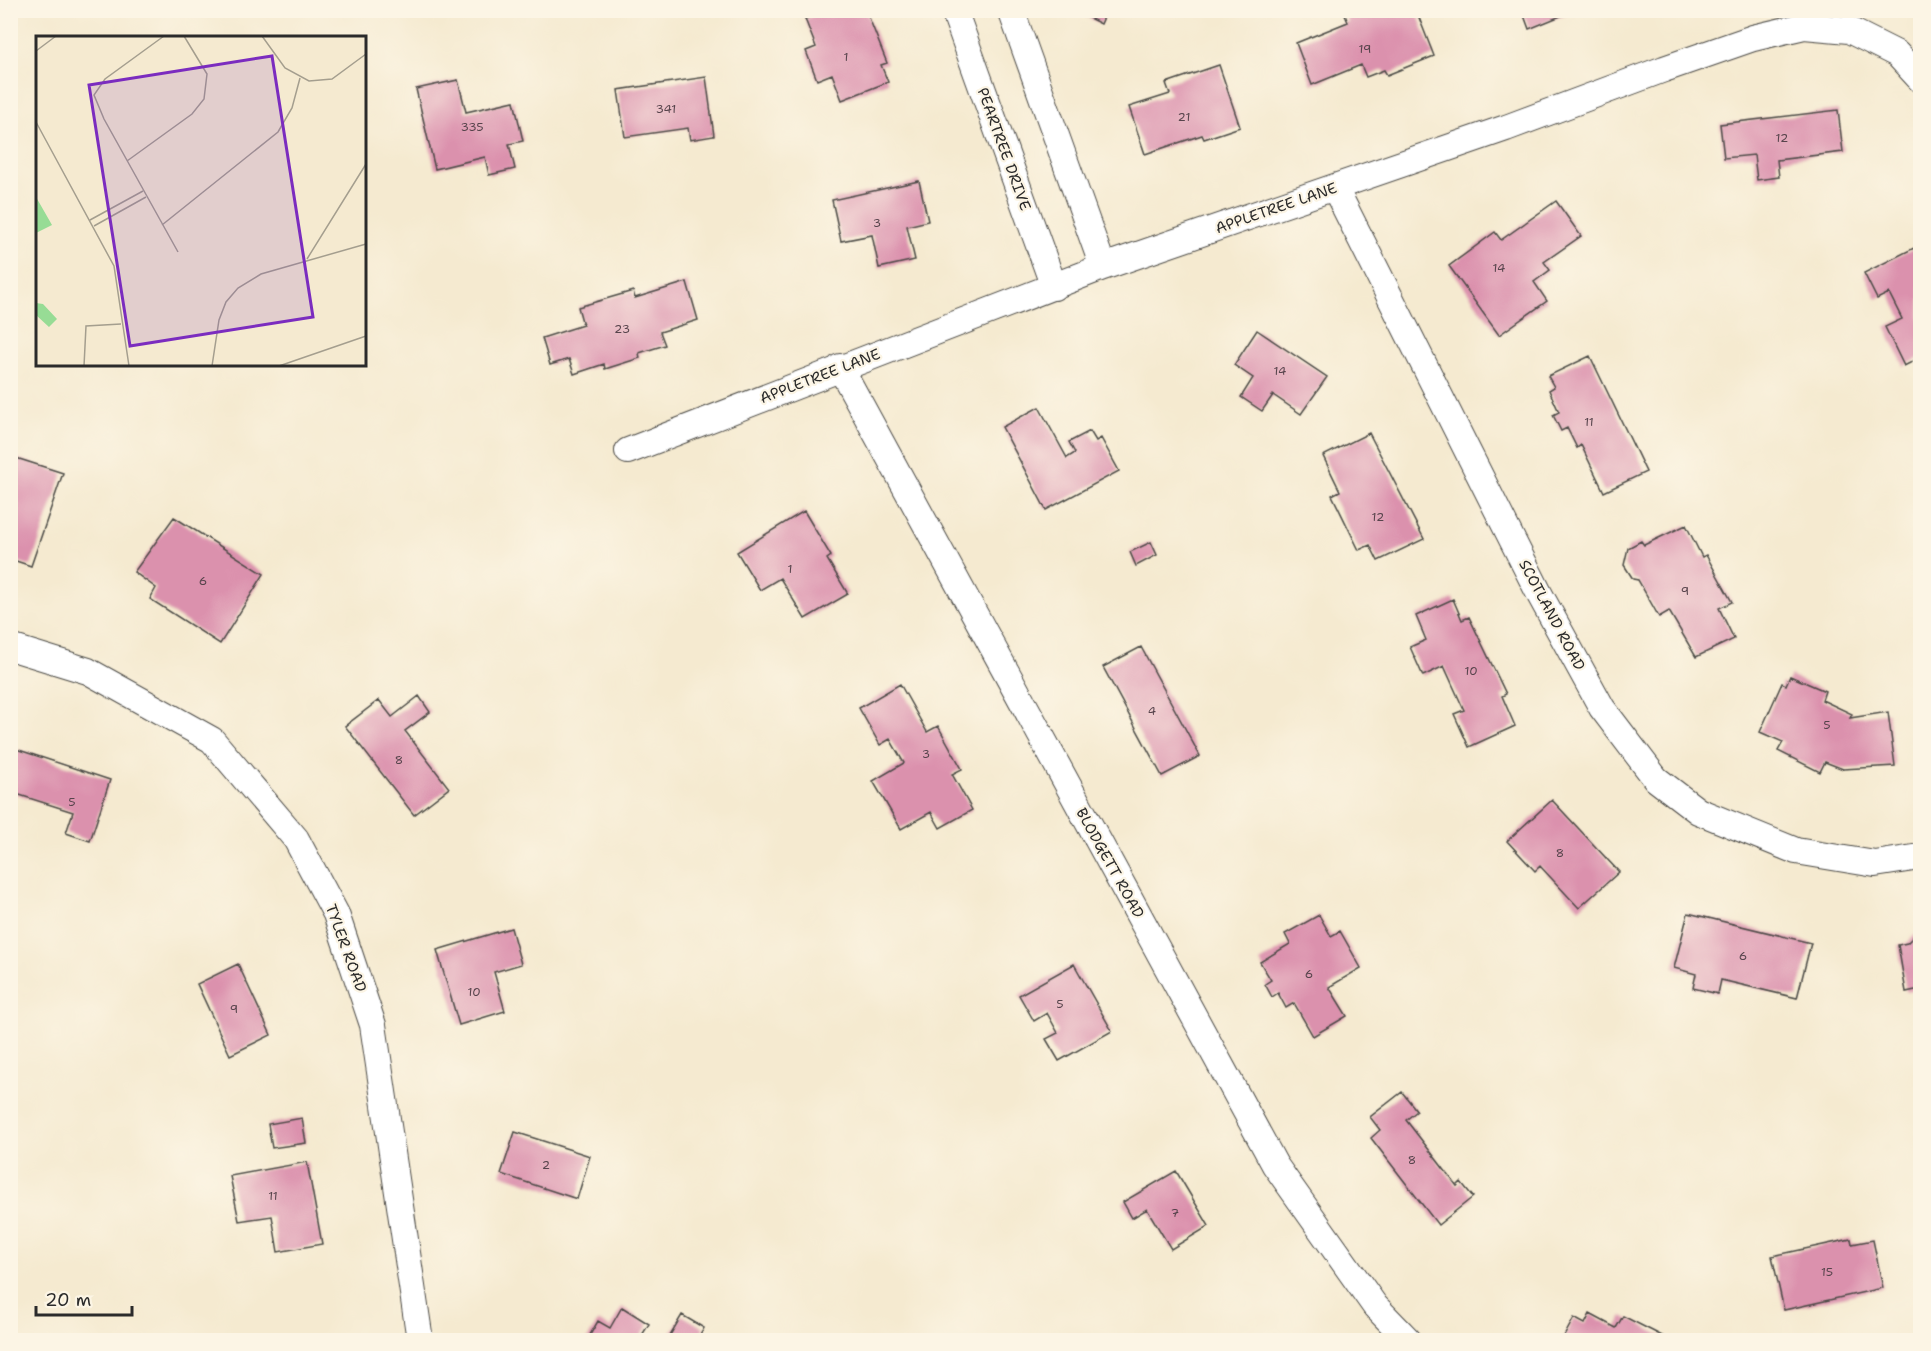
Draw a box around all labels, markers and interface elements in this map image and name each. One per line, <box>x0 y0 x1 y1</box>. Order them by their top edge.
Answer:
inset map <box>36 36 366 366</box>
house number: 19 <box>1359 41 1371 57</box>
house number: 1 <box>843 49 849 65</box>
street label: PEARTREE DRIVE <box>972 85 1036 213</box>
house number: 341 <box>656 101 676 117</box>
house number: 21 <box>1178 109 1190 125</box>
house number: 335 <box>460 119 484 135</box>
house number: 12 <box>1776 130 1788 146</box>
street label: APPLETREE LANE <box>1213 178 1339 238</box>
house number: 3 <box>873 215 881 231</box>
house number: 14 <box>1493 260 1505 276</box>
house number: 23 <box>614 321 630 337</box>
street label: APPLETREE LANE <box>757 344 883 408</box>
house number: 14 <box>1274 363 1286 379</box>
house number: 11 <box>1584 414 1594 430</box>
house number: 12 <box>1372 509 1384 525</box>
street label: SCOTLAND ROAD <box>1514 556 1590 674</box>
house number: 1 <box>787 561 793 577</box>
house number: 6 <box>199 573 207 589</box>
house number: 9 <box>1681 583 1689 599</box>
house number: 10 <box>1464 663 1478 679</box>
house number: 4 <box>1148 703 1156 719</box>
house number: 5 <box>1823 717 1831 733</box>
house number: 3 <box>922 746 930 762</box>
house number: 8 <box>395 752 403 768</box>
house number: 5 <box>68 794 76 810</box>
street label: BLODGETT ROAD <box>1071 804 1149 922</box>
house number: 8 <box>1556 845 1564 861</box>
street label: TYLER ROAD <box>321 901 371 995</box>
house number: 6 <box>1739 948 1747 964</box>
house number: 6 <box>1305 966 1313 982</box>
house number: 10 <box>467 984 481 1000</box>
house number: 5 <box>1056 996 1064 1012</box>
house number: 9 <box>230 1001 238 1017</box>
house number: 8 <box>1408 1152 1416 1168</box>
house number: 2 <box>542 1157 550 1173</box>
house number: 11 <box>268 1188 278 1204</box>
house number: 7 <box>1171 1205 1179 1221</box>
house number: 15 <box>1821 1264 1833 1280</box>
scale bar <box>36 1279 132 1317</box>
text: 20 m <box>45 1288 91 1312</box>

